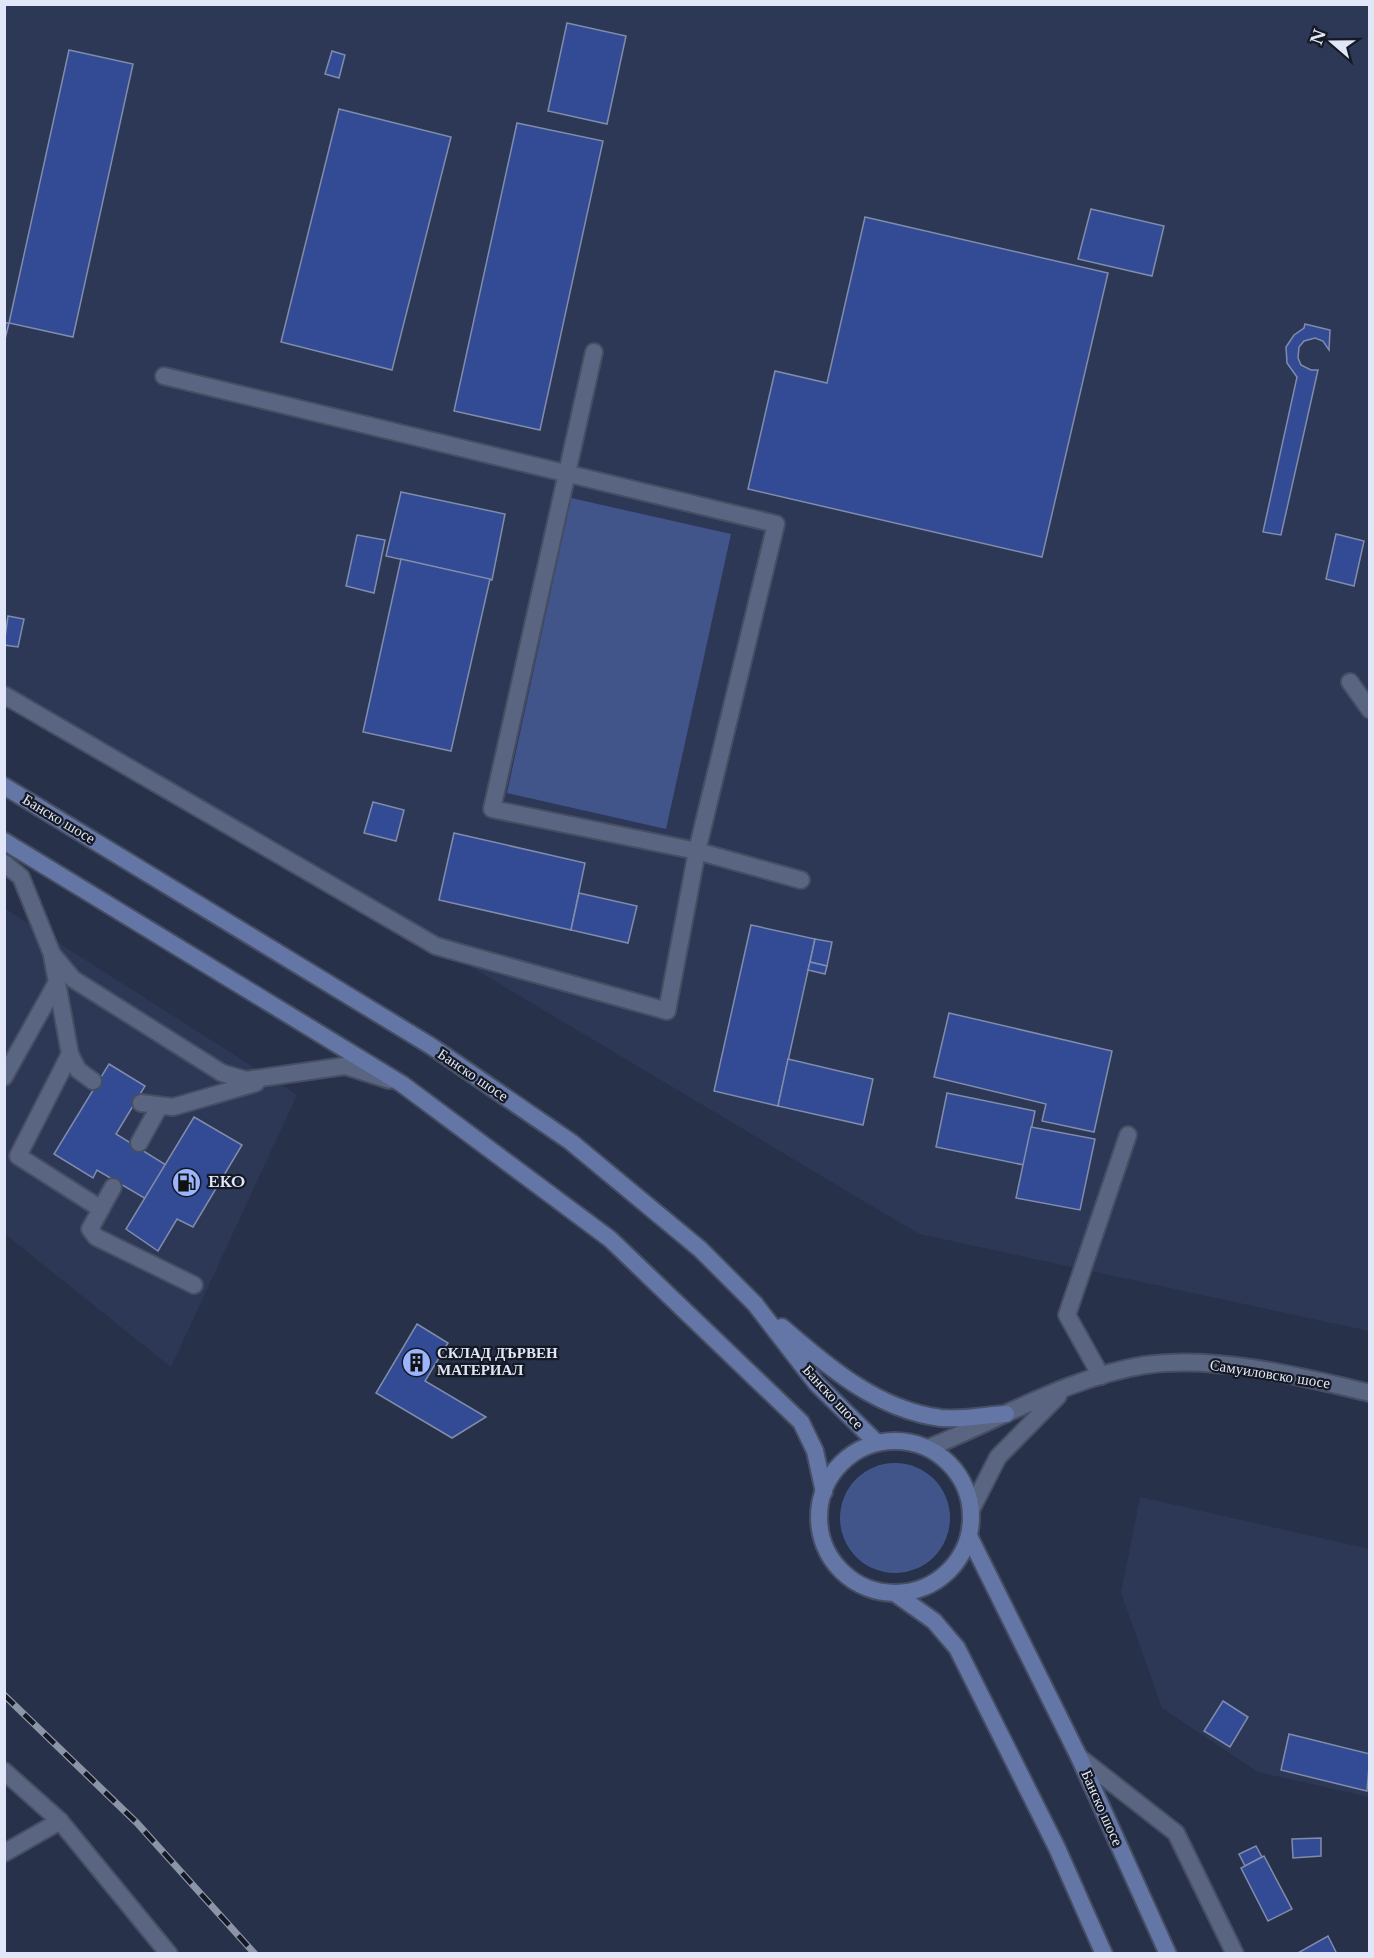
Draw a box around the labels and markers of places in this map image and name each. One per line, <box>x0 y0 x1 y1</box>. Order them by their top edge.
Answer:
fuel station icon: EKO <box>171 1166 203 1198</box>
place label: EKO <box>208 1172 245 1191</box>
place label: СКЛАД ДЪРВЕН МАТЕРИАЛ <box>437 1343 558 1379</box>
building icon: СКЛАД ДЪРВЕН МАТЕРИАЛ <box>400 1346 432 1378</box>

